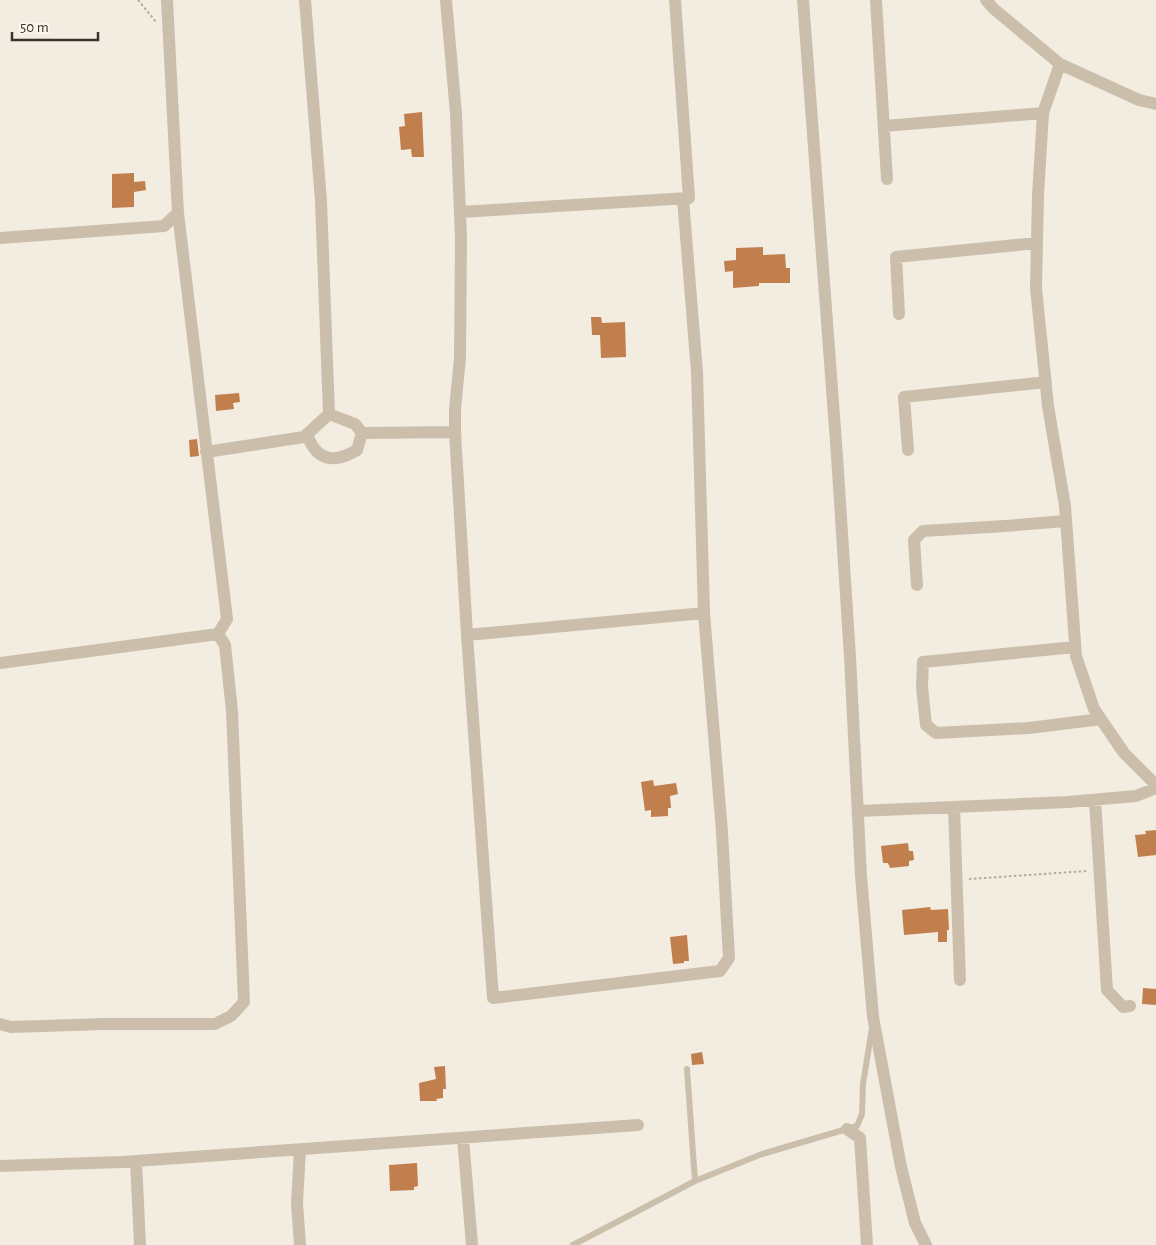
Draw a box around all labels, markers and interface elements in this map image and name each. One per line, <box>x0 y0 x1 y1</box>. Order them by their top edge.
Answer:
scale bar <box>12 10 99 42</box>
text: 50 m <box>20 20 49 35</box>

